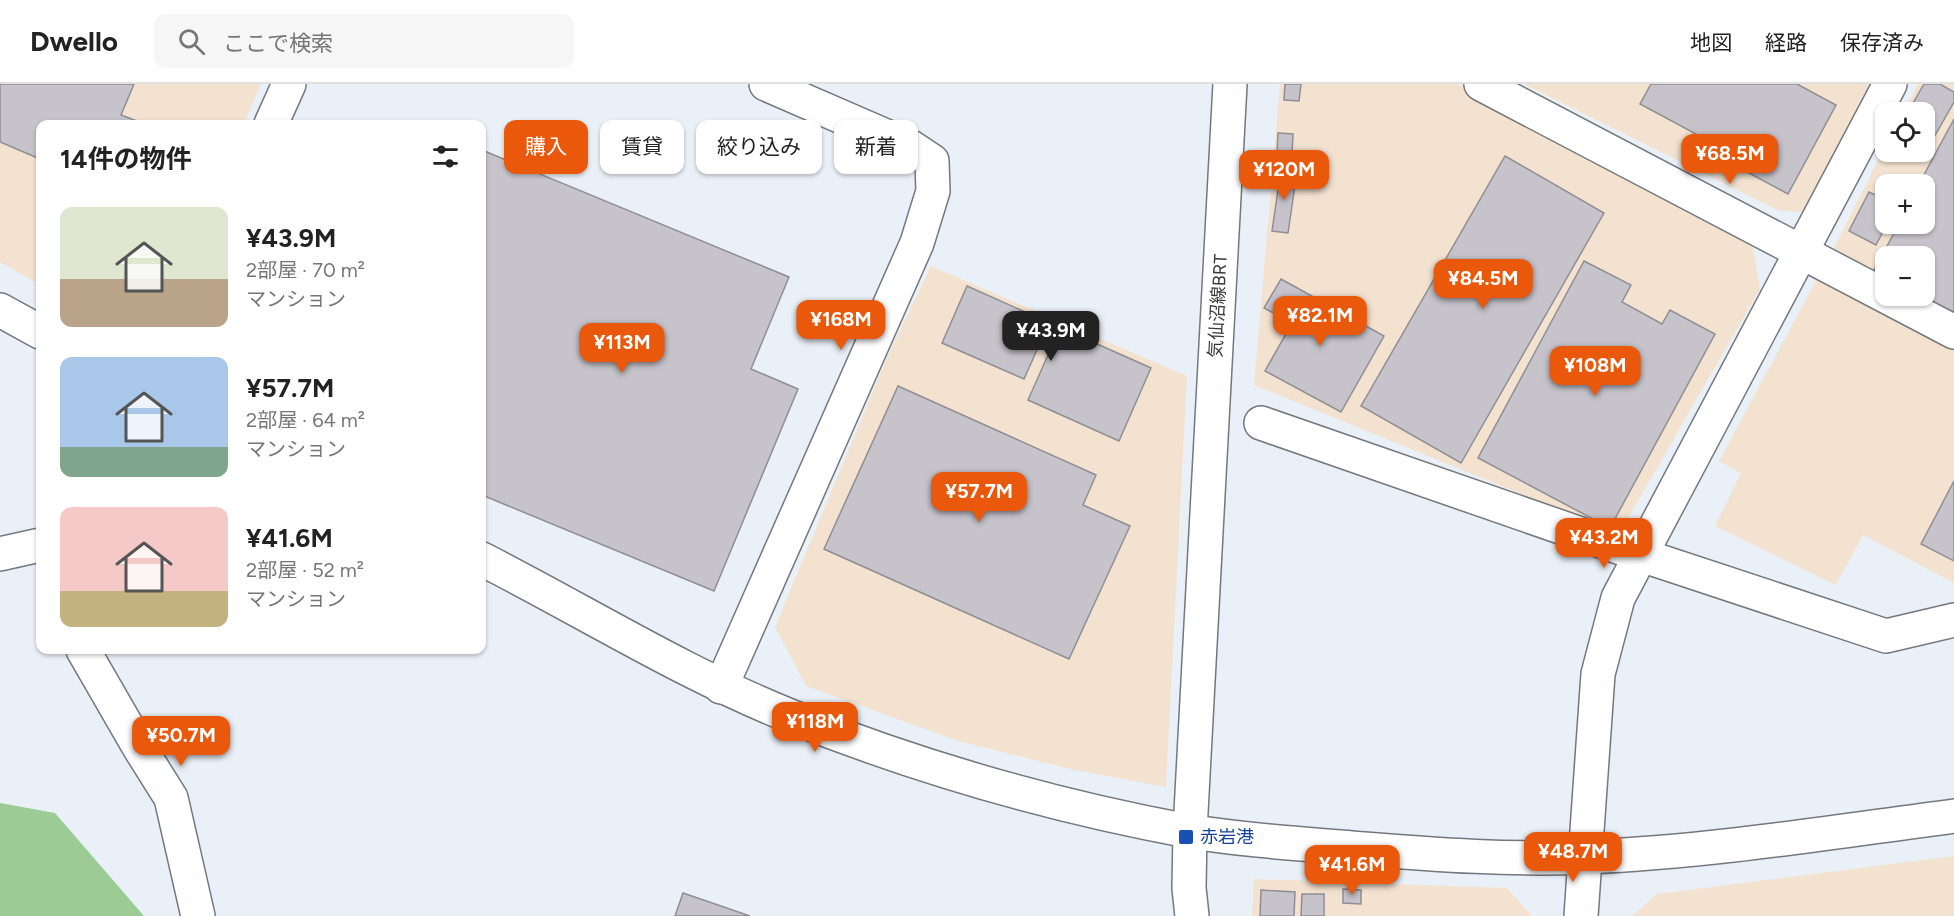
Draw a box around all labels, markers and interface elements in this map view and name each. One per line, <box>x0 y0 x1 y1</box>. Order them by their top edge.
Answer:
search box <box>154 14 574 68</box>
text: Dwello <box>30 24 118 58</box>
icon: search <box>175 25 208 58</box>
text: ここで検索 <box>223 30 333 57</box>
text: 地図 <box>1690 30 1732 55</box>
text: 経路 <box>1765 30 1807 55</box>
text: 保存済み <box>1840 30 1924 55</box>
map controls <box>1875 102 1935 306</box>
button: locate <box>1875 102 1935 162</box>
chip: 購入 <box>504 120 588 174</box>
chip: 賃貸 <box>600 120 684 174</box>
chip: 絞り込み <box>696 120 822 174</box>
chip: 新着 <box>834 120 918 174</box>
pin: ¥68.5M <box>1681 134 1779 185</box>
icon: filters <box>429 140 462 173</box>
text: ¥68.5M <box>1695 141 1765 165</box>
text: 14件の物件 <box>60 143 191 175</box>
pin: ¥120M <box>1242 150 1326 201</box>
text: ¥120M <box>1253 157 1315 181</box>
button: + <box>1875 174 1935 234</box>
text: ¥43.9M <box>246 222 336 254</box>
icon: home <box>108 231 180 303</box>
button: − <box>1875 246 1935 306</box>
street label: 気仙沼線BRT <box>1204 253 1232 359</box>
text: 2部屋 · 70 m² <box>246 258 365 282</box>
pin: ¥84.5M <box>1434 259 1532 310</box>
text: ¥84.5M <box>1448 266 1518 290</box>
text: マンション <box>246 287 346 311</box>
pin: ¥82.1M <box>1271 296 1369 347</box>
pin: ¥168M <box>799 300 883 351</box>
text: ¥82.1M <box>1287 303 1353 327</box>
text: ¥168M <box>810 307 872 331</box>
pin: ¥43.9M <box>1002 311 1100 362</box>
text: ¥43.9M <box>1016 318 1086 342</box>
pin: ¥113M <box>580 323 664 374</box>
text: ¥113M <box>593 330 651 354</box>
pin: ¥108M <box>1553 346 1637 397</box>
text: ¥108M <box>1564 353 1626 377</box>
text: ¥57.7M <box>246 372 334 404</box>
icon: home <box>108 381 180 453</box>
text: 2部屋 · 64 m² <box>246 408 365 432</box>
text: マンション <box>246 437 346 461</box>
pin: ¥57.7M <box>930 472 1028 523</box>
text: ¥57.7M <box>945 479 1013 503</box>
pin: ¥43.2M <box>1555 518 1653 569</box>
text: ¥41.6M <box>246 522 333 554</box>
text: ¥43.2M <box>1569 525 1639 549</box>
icon: home <box>108 531 180 603</box>
text: 2部屋 · 52 m² <box>246 558 364 582</box>
text: マンション <box>246 587 346 611</box>
pin: ¥118M <box>773 702 857 753</box>
text: ¥118M <box>786 709 844 733</box>
pin: ¥50.7M <box>132 716 230 767</box>
text: ¥50.7M <box>146 723 216 747</box>
place label: 赤岩港 <box>1200 826 1254 848</box>
marker: 赤岩港 <box>1177 828 1195 846</box>
pin: ¥48.7M <box>1524 832 1622 883</box>
text: ¥48.7M <box>1538 839 1608 863</box>
pin: ¥41.6M <box>1303 845 1401 896</box>
text: ¥41.6M <box>1319 852 1385 876</box>

